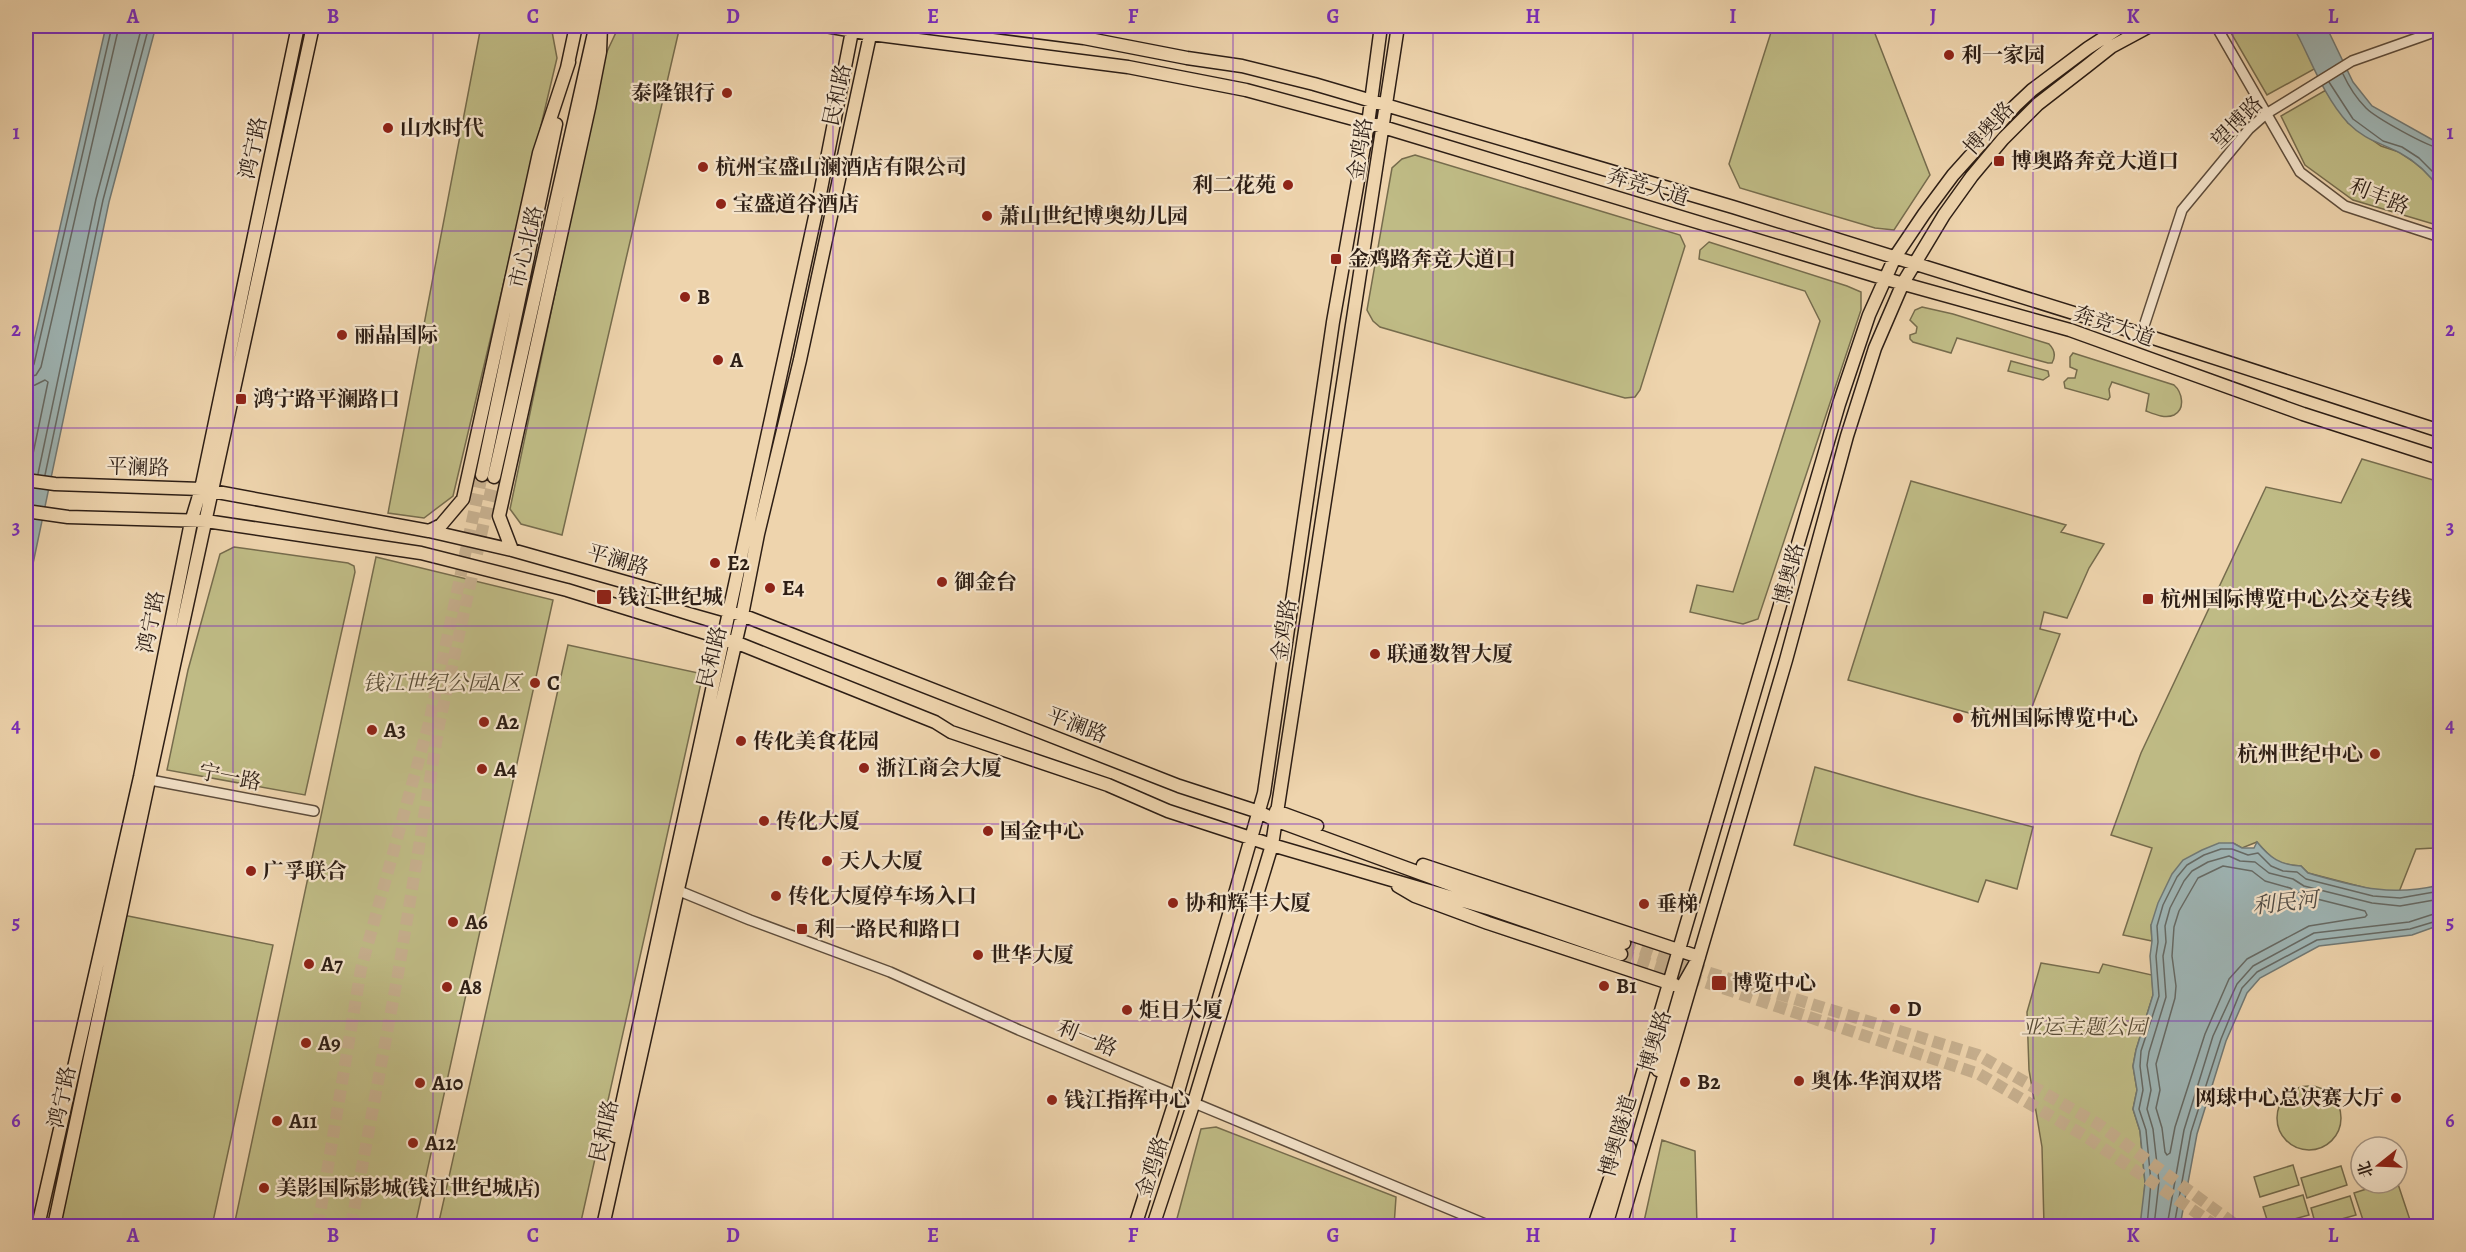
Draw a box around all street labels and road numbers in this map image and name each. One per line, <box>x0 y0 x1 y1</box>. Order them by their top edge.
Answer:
street label: 民和路 <box>817 61 857 129</box>
street label: 望博路 <box>2205 90 2269 154</box>
street label: 博奥路 <box>1958 95 2020 161</box>
street label: 鸿宁路 <box>233 114 273 182</box>
street label: 金鸡路 <box>1341 116 1379 182</box>
street label: 奔竞大道 <box>1604 161 1692 213</box>
street label: 利丰路 <box>2345 171 2413 221</box>
street label: 市心北路 <box>503 203 549 291</box>
street label: 奔竞大道 <box>2070 299 2158 353</box>
street label: 平澜路 <box>106 452 170 482</box>
street label: 平澜路 <box>584 538 652 582</box>
street label: 博奥路 <box>1767 540 1811 608</box>
street label: 鸿宁路 <box>131 588 171 656</box>
street label: 金鸡路 <box>1265 597 1303 663</box>
street label: 民和路 <box>691 623 733 691</box>
street label: 平澜路 <box>1043 701 1111 749</box>
street label: 宁一路 <box>196 757 264 797</box>
street label: 博奥路 <box>1632 1007 1678 1075</box>
street label: 利一路 <box>1053 1013 1121 1063</box>
street label: 鸿宁路 <box>42 1063 82 1131</box>
street label: 博奥隧道 <box>1593 1092 1643 1180</box>
street label: 民和路 <box>583 1097 625 1165</box>
street label: 金鸡路 <box>1129 1133 1175 1201</box>

